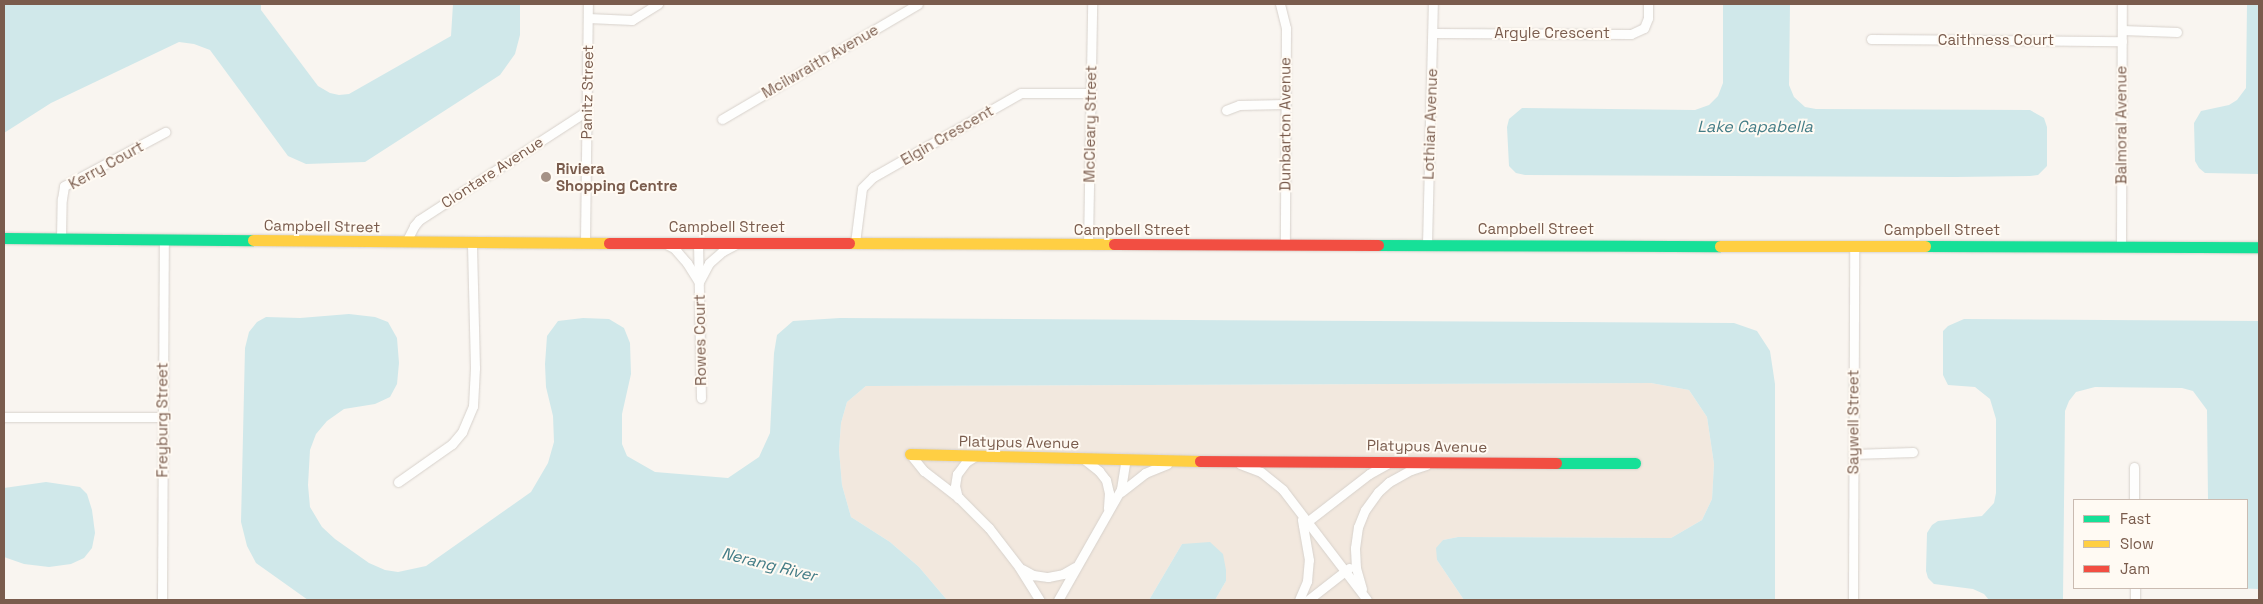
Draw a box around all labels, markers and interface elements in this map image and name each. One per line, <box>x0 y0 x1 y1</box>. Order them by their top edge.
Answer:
street label: Mcilwraith Avenue <box>758 20 882 102</box>
street label: Argyle Crescent <box>1494 24 1610 42</box>
street label: Caithness Court <box>1938 31 2054 49</box>
street label: Panitz Street <box>577 44 597 140</box>
street label: Dunbarton Avenue <box>1276 57 1294 191</box>
street label: McCleary Street <box>1080 65 1100 183</box>
street label: Balmoral Avenue <box>2112 66 2130 184</box>
street label: Lothian Avenue <box>1419 68 1441 180</box>
street label: Elgin Crescent <box>897 101 997 169</box>
water label: Lake Capabella <box>1697 117 1813 137</box>
street label: Clontare Avenue <box>438 132 546 212</box>
street label: Kerry Court <box>65 137 147 193</box>
place label: Riviera Shopping Centre <box>556 159 678 194</box>
marker: Riviera Shopping Centre <box>540 171 552 183</box>
street label: Campbell Street <box>264 216 380 236</box>
street label: Campbell Street <box>669 218 785 236</box>
street label: Campbell Street <box>1478 220 1594 238</box>
street label: Campbell Street <box>1074 221 1190 239</box>
street label: Campbell Street <box>1884 221 2000 239</box>
street label: Rowes Court <box>690 294 710 386</box>
street label: Freyburg Street <box>153 362 171 478</box>
street label: Saywell Street <box>1844 370 1862 474</box>
street label: Platypus Avenue <box>959 432 1079 452</box>
street label: Platypus Avenue <box>1367 436 1487 456</box>
legend <box>2073 499 2248 589</box>
text: Fast <box>2120 509 2151 528</box>
text: Slow <box>2120 534 2154 553</box>
water label: Nerang River <box>720 544 818 586</box>
text: Jam <box>2120 559 2150 578</box>

